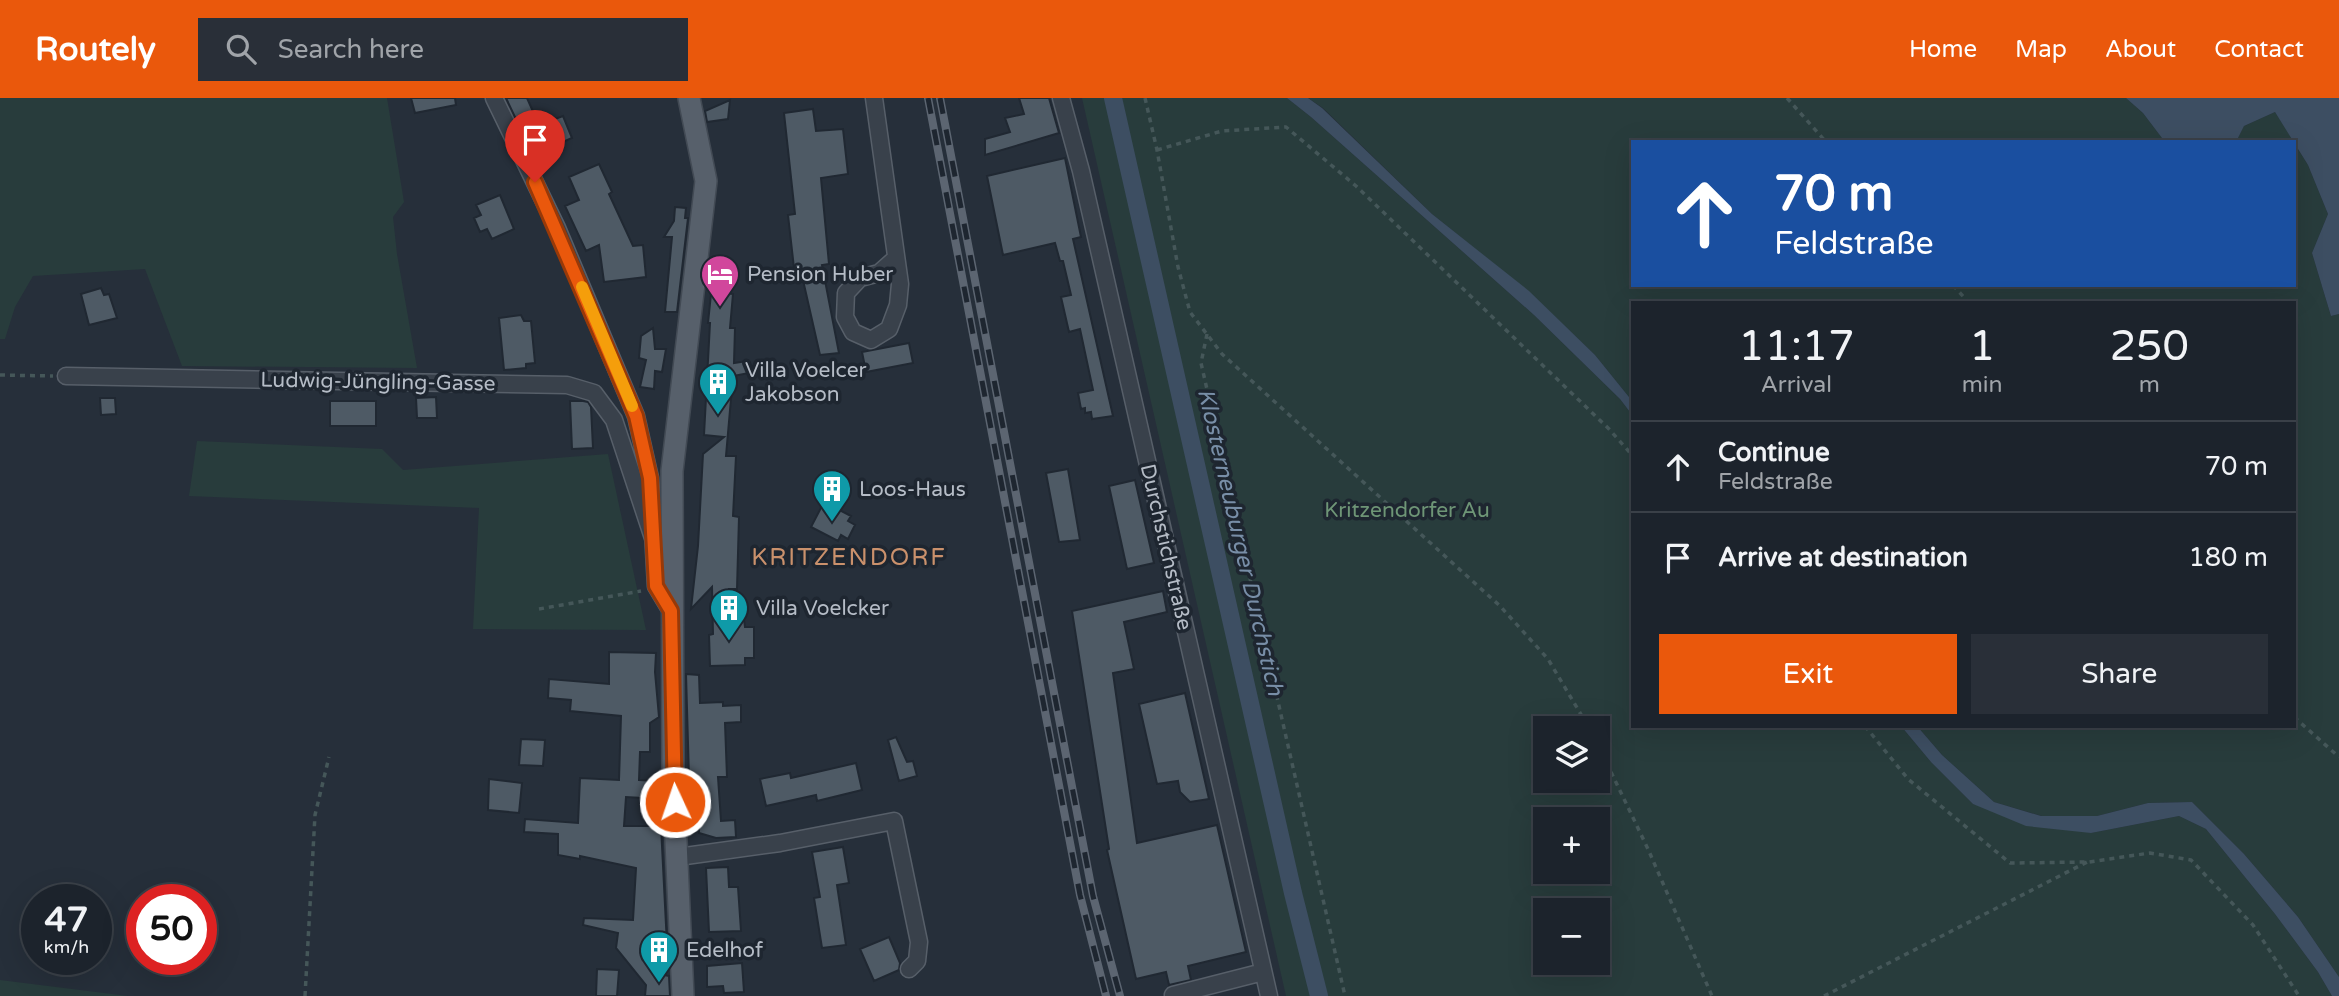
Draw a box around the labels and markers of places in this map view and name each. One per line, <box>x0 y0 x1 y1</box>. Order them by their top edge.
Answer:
pin <box>505 110 565 182</box>
hotel icon: Pension Huber <box>699 253 741 308</box>
place label: Pension Huber <box>747 262 893 287</box>
place label: Villa Voelcer Jakobson <box>745 358 867 407</box>
building icon: Villa Voelcer Jakobson <box>697 361 739 416</box>
building icon: Loos-Haus <box>811 468 853 523</box>
place label: Loos-Haus <box>859 477 966 502</box>
building icon: Villa Voelcker <box>708 587 750 642</box>
place label: Villa Voelcker <box>756 596 889 621</box>
building icon: Edelhof <box>638 929 680 984</box>
place label: Edelhof <box>686 938 763 963</box>

